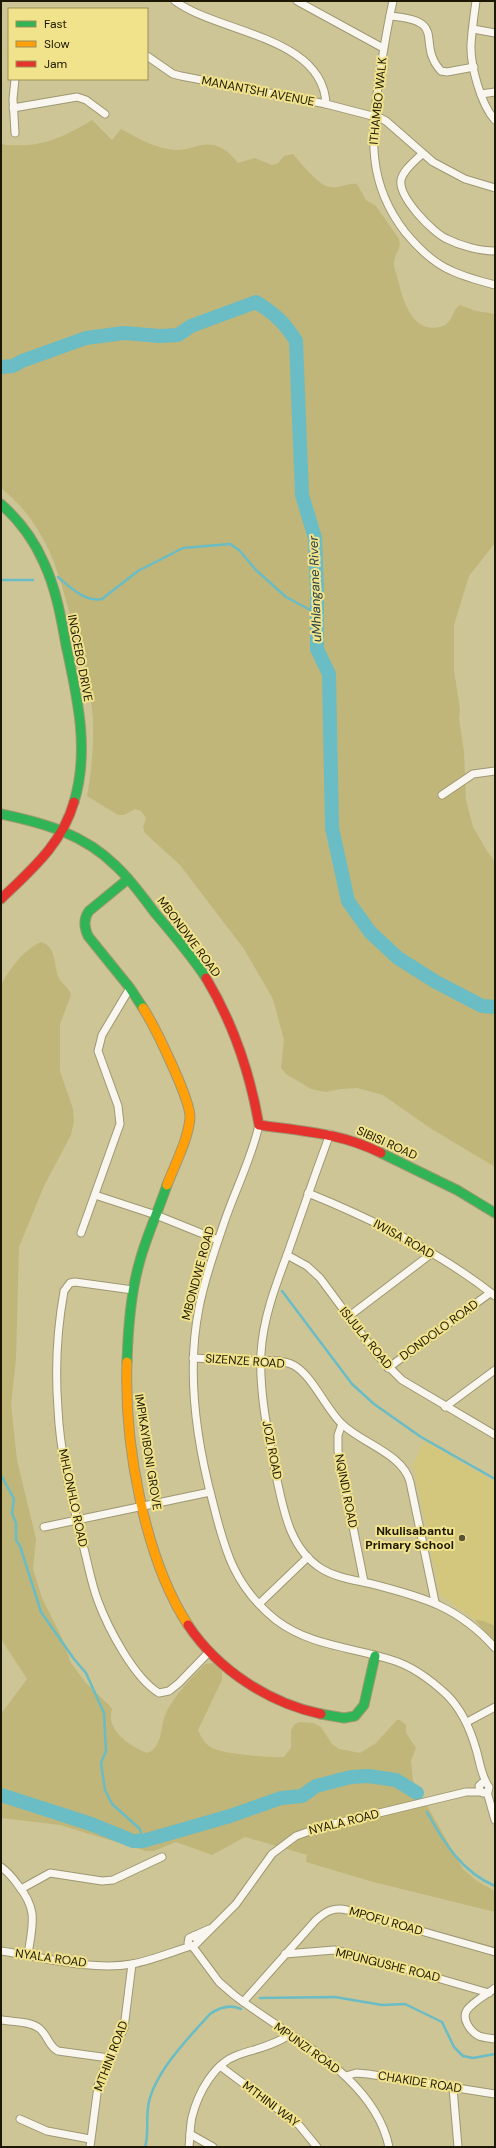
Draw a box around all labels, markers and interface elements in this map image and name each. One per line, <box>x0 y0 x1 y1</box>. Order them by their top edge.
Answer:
legend <box>8 8 148 80</box>
text: Fast <box>44 16 67 32</box>
text: Slow <box>44 36 70 52</box>
text: Jam <box>44 56 67 72</box>
street label: ITHAMBO WALK <box>365 57 391 145</box>
street label: MANANTSHI AVENUE <box>200 72 316 110</box>
water label: uMhlangane River <box>305 534 325 642</box>
street label: INGCEBO DRIVE <box>64 613 96 703</box>
street label: MBONDWE ROAD <box>154 894 224 980</box>
street label: SIBISI ROAD <box>354 1123 420 1163</box>
street label: IWISA ROAD <box>371 1216 437 1262</box>
street label: MBONDWE ROAD <box>178 1224 218 1322</box>
street label: DONDOLO ROAD <box>396 1296 482 1364</box>
street label: ISIJULA ROAD <box>336 1303 396 1373</box>
street label: SIZENZE ROAD <box>205 1350 285 1372</box>
street label: IMPIKAYIBONI GROVE <box>131 1393 165 1511</box>
street label: JOZI ROAD <box>258 1419 286 1481</box>
street label: MHLONHLO ROAD <box>55 1448 91 1548</box>
street label: NQINDI ROAD <box>331 1453 361 1529</box>
place label: Nkulisabantu Primary School <box>365 1523 454 1553</box>
marker: Nkulisabantu Primary School <box>457 1533 467 1543</box>
street label: NYALA ROAD <box>307 1806 381 1838</box>
street label: MPOFU ROAD <box>347 1903 425 1939</box>
street label: MPUNGUSHE ROAD <box>334 1944 442 1986</box>
street label: NYALA ROAD <box>14 1945 88 1971</box>
street label: MTHINI ROAD <box>90 2019 132 2093</box>
street label: MPUNZI ROAD <box>271 2019 343 2077</box>
street label: CHAKIDE ROAD <box>377 2067 463 2097</box>
street label: MTHINI WAY <box>239 2077 303 2131</box>

